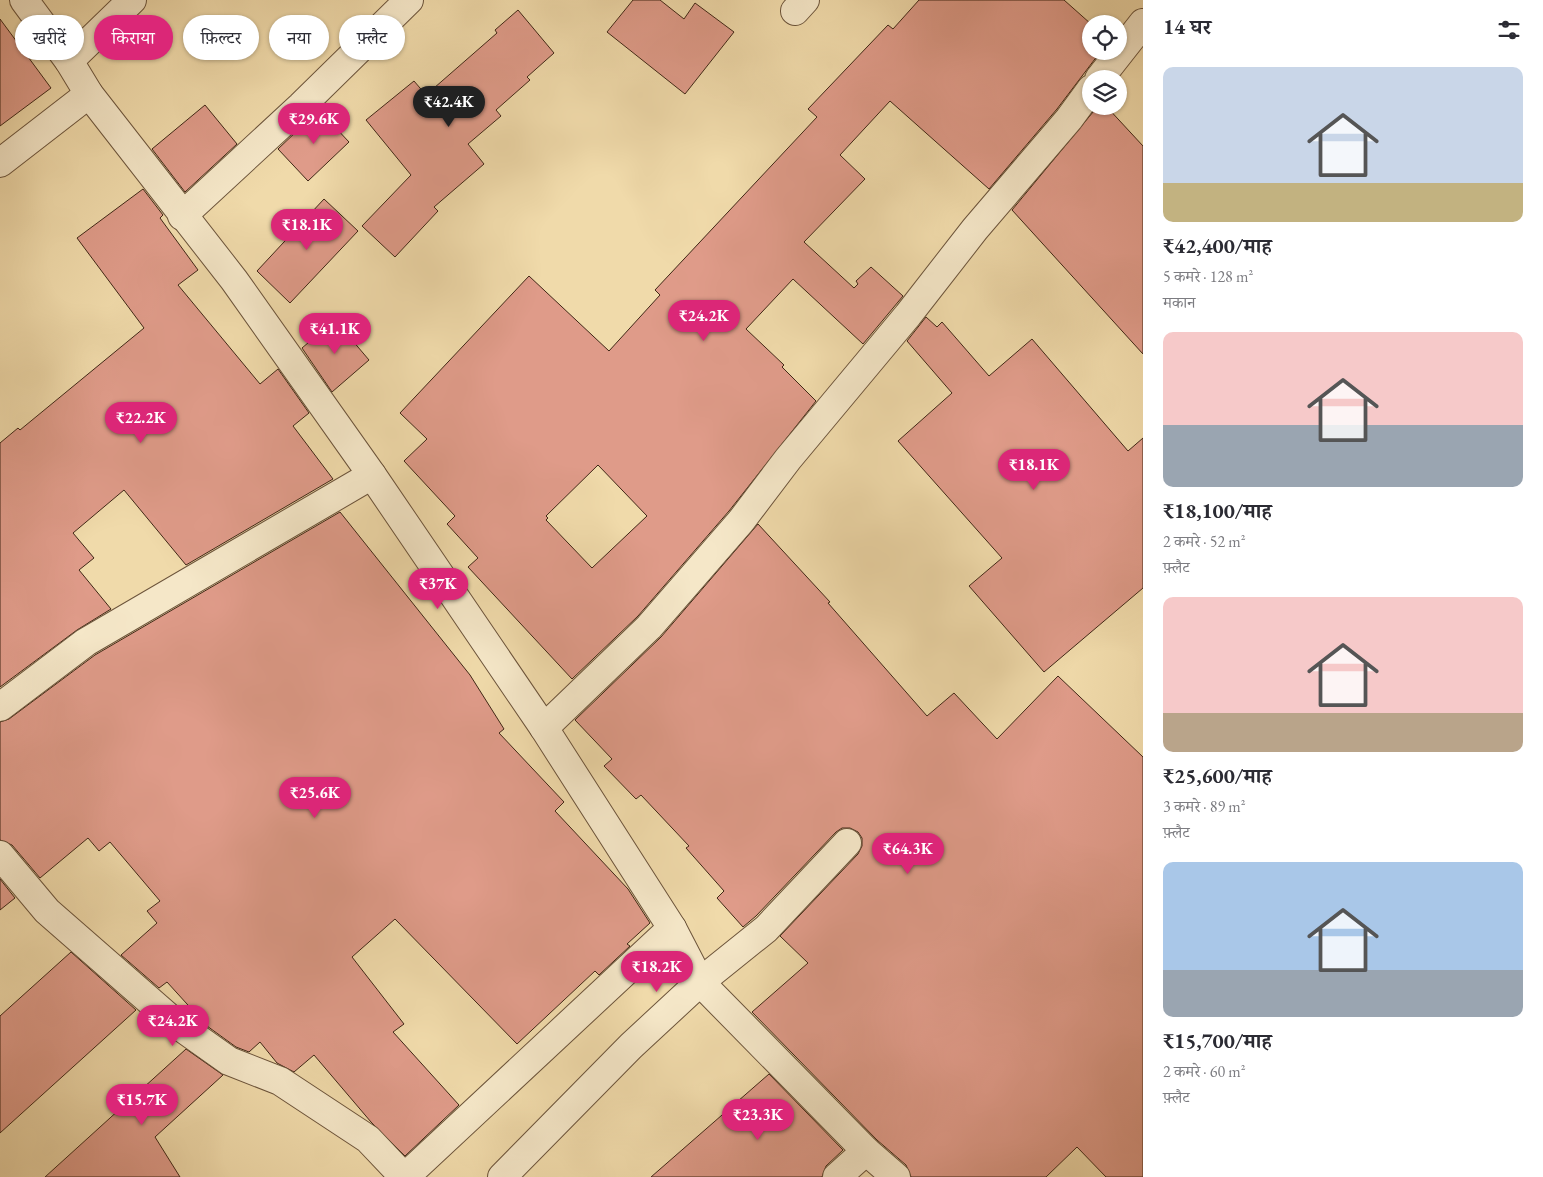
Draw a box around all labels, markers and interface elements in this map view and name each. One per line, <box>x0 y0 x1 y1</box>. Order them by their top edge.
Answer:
text: 14 घर <box>1163 13 1211 40</box>
chip: खरीदें <box>15 15 84 60</box>
chip: किराया <box>94 15 173 60</box>
chip: फ़िल्टर <box>183 15 259 60</box>
chip: नया <box>269 15 329 60</box>
chip: फ़्लैट <box>339 15 405 60</box>
map controls <box>1082 15 1127 115</box>
button: locate <box>1082 15 1127 60</box>
icon: filters <box>1495 16 1523 44</box>
button: layers <box>1082 70 1127 115</box>
pin: ₹42.4K <box>408 86 490 128</box>
text: ₹42.4K <box>424 91 474 112</box>
icon: home <box>1298 100 1388 190</box>
pin: ₹29.6K <box>273 102 355 145</box>
text: ₹29.6K <box>289 108 339 129</box>
pin: ₹18.1K <box>266 208 348 251</box>
text: ₹18.1K <box>282 214 332 235</box>
text: ₹42,400/माह <box>1163 232 1272 259</box>
text: 5 कमरे · 128 m² <box>1163 266 1253 287</box>
text: मकान <box>1163 292 1195 313</box>
pin: ₹24.2K <box>663 300 745 342</box>
text: ₹24.2K <box>679 305 729 326</box>
pin: ₹41.1K <box>294 312 376 355</box>
text: ₹41.1K <box>310 318 360 339</box>
icon: home <box>1298 365 1388 455</box>
pin: ₹22.2K <box>100 402 182 444</box>
text: ₹22.2K <box>116 407 166 428</box>
pin: ₹18.1K <box>993 448 1075 491</box>
text: ₹18.1K <box>1009 454 1059 475</box>
text: ₹18,100/माह <box>1163 497 1272 524</box>
text: 2 कमरे · 52 m² <box>1163 531 1246 552</box>
text: फ़्लैट <box>1163 557 1190 578</box>
pin: ₹37K <box>408 568 468 610</box>
text: ₹37K <box>419 573 457 594</box>
icon: home <box>1298 630 1388 720</box>
text: ₹25,600/माह <box>1163 762 1272 789</box>
pin: ₹25.6K <box>274 776 356 819</box>
text: ₹25.6K <box>290 782 340 803</box>
text: 3 कमरे · 89 m² <box>1163 796 1246 817</box>
text: फ़्लैट <box>1163 822 1190 843</box>
pin: ₹64.3K <box>867 832 949 875</box>
text: ₹64.3K <box>883 838 933 859</box>
icon: home <box>1298 895 1388 985</box>
pin: ₹18.2K <box>616 950 698 993</box>
text: ₹18.2K <box>632 956 682 977</box>
pin: ₹24.2K <box>132 1004 214 1047</box>
text: ₹24.2K <box>148 1010 198 1031</box>
text: ₹15,700/माह <box>1163 1027 1272 1054</box>
text: 2 कमरे · 60 m² <box>1163 1061 1246 1082</box>
pin: ₹15.7K <box>101 1084 183 1126</box>
text: फ़्लैट <box>1163 1087 1190 1108</box>
text: ₹15.7K <box>117 1089 167 1110</box>
pin: ₹23.3K <box>717 1098 799 1141</box>
text: ₹23.3K <box>733 1104 783 1125</box>

